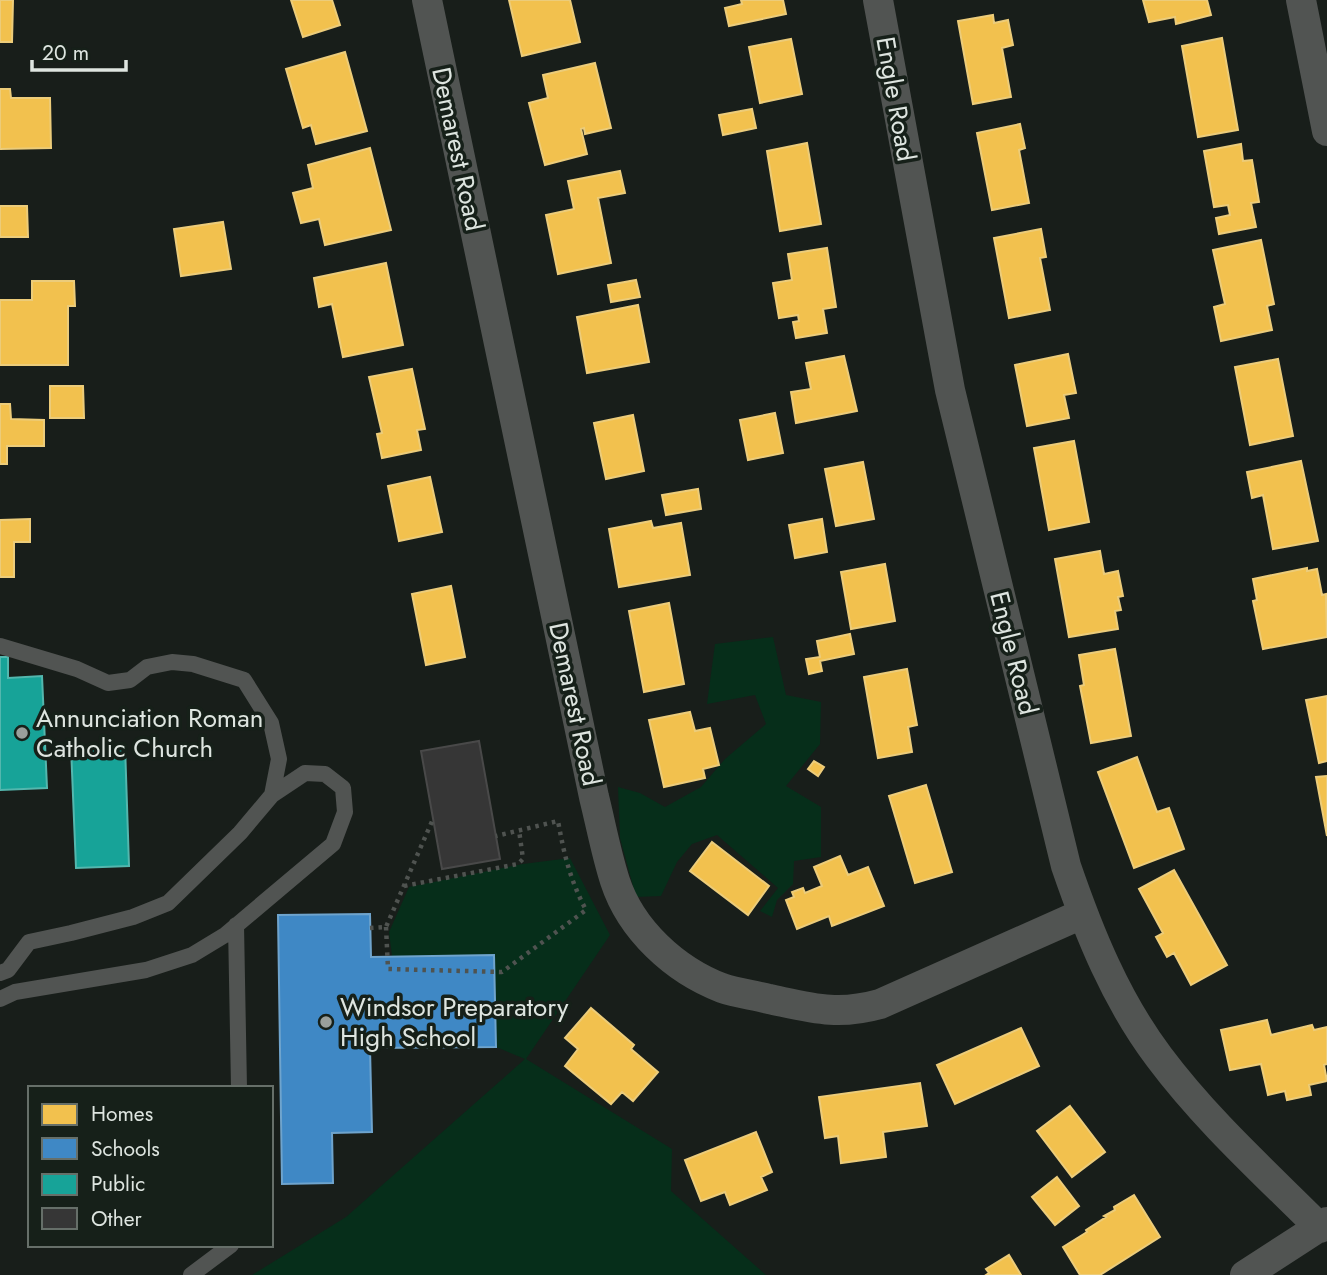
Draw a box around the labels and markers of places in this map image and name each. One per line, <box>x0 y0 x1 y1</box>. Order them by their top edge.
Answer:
place label: Annunciation Roman Catholic Church <box>36 699 263 767</box>
marker: Annunciation Roman Catholic Church <box>14 725 30 741</box>
place label: Windsor Preparatory High School <box>340 988 569 1056</box>
marker: Windsor Preparatory High School <box>318 1014 334 1030</box>

